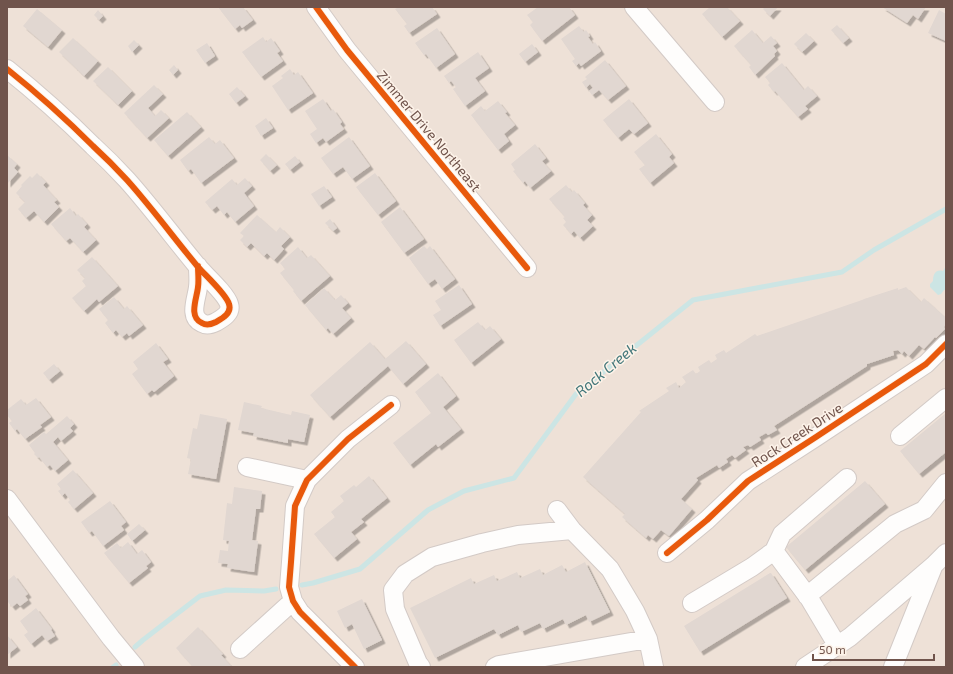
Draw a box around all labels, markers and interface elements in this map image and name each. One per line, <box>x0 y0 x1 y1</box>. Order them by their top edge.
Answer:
street label: Zimmer Drive Northeast <box>374 67 485 195</box>
water label: Rock Creek <box>571 338 640 400</box>
street label: Rock Creek Drive <box>748 399 846 470</box>
scale bar <box>813 636 934 662</box>
text: 50 m <box>819 642 846 656</box>

